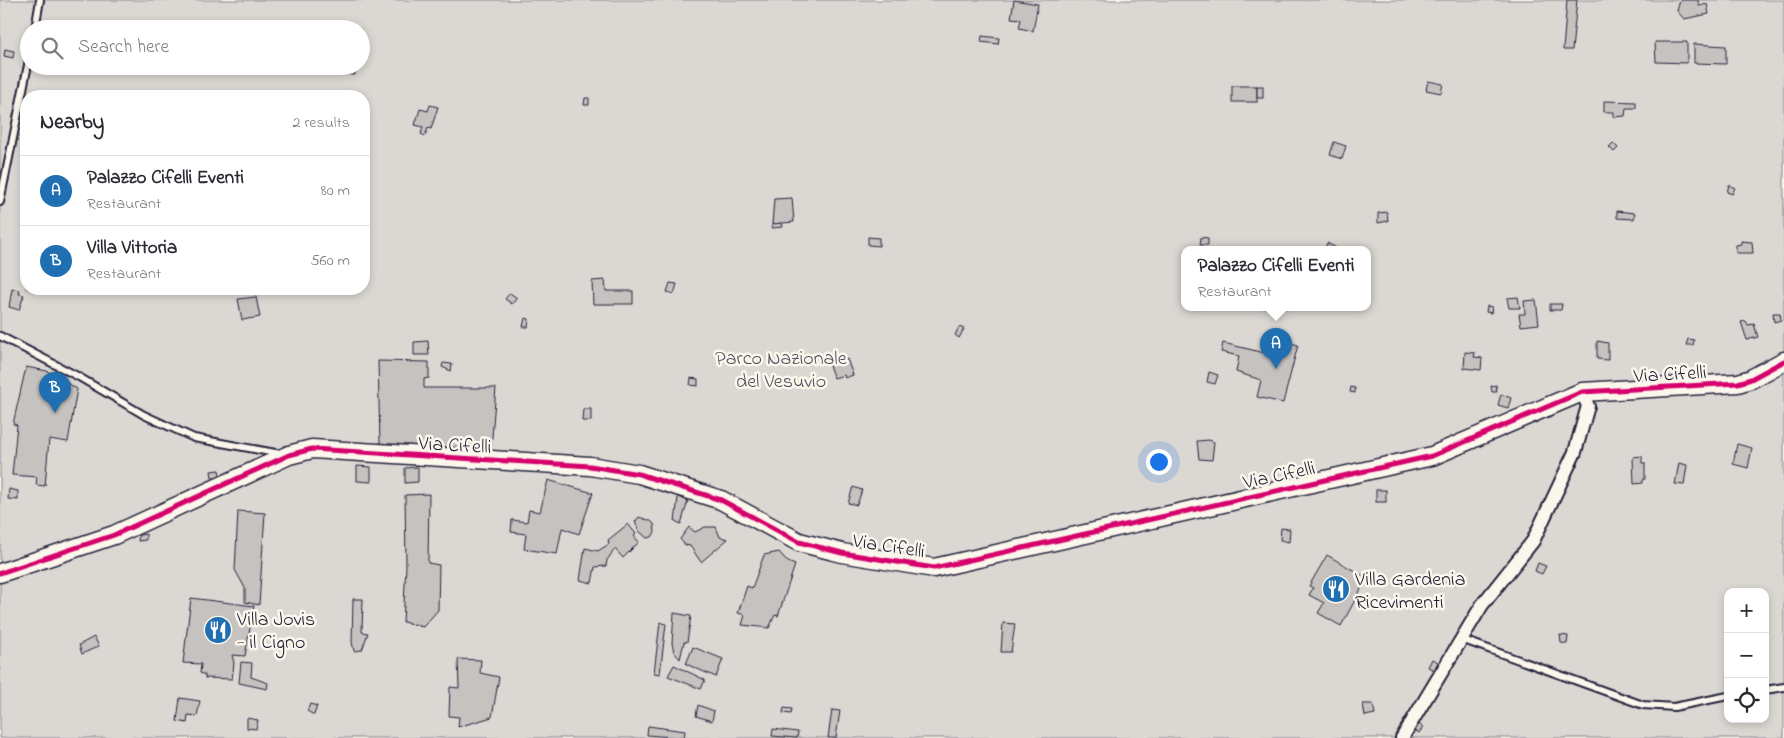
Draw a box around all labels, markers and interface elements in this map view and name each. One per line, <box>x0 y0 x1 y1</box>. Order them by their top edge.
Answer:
search box <box>20 20 370 75</box>
icon: search <box>38 34 66 62</box>
text: Search here <box>78 34 169 61</box>
text: Nearby <box>40 108 104 138</box>
text: 2 results <box>292 111 350 135</box>
text: Palazzo Cifelli Eventi <box>87 165 244 192</box>
text: A <box>51 179 61 203</box>
text: 80 m <box>321 179 350 203</box>
text: Restaurant <box>87 192 161 216</box>
text: Villa Vittoria <box>87 235 177 262</box>
popup <box>1181 246 1371 311</box>
text: B <box>51 249 61 273</box>
text: 560 m <box>310 249 350 273</box>
text: Palazzo Cifelli Eventi <box>1198 253 1354 280</box>
text: Restaurant <box>87 262 161 286</box>
text: Restaurant <box>1198 280 1272 304</box>
pin: A <box>1260 328 1292 369</box>
park label: Parco Nazionale del Vesuvio <box>715 345 847 397</box>
street label: Via Cifelli <box>1632 359 1707 392</box>
pin: B <box>39 372 71 413</box>
street label: Via Cifelli <box>417 430 492 463</box>
your location <box>1146 449 1172 475</box>
street label: Via Cifelli <box>1240 455 1318 498</box>
street label: Via Cifelli <box>849 527 927 567</box>
place label: Villa Gardenia Ricevimenti <box>1354 566 1466 618</box>
restaurant icon: Villa Gardenia Ricevimenti <box>1321 574 1351 604</box>
map controls <box>1724 588 1769 723</box>
button: + <box>1724 588 1769 633</box>
place label: Villa Jovis - il Cigno <box>236 606 315 659</box>
restaurant icon: Villa Jovis - il Cigno <box>203 615 233 645</box>
button: − <box>1724 633 1769 678</box>
button: locate <box>1724 678 1769 723</box>

